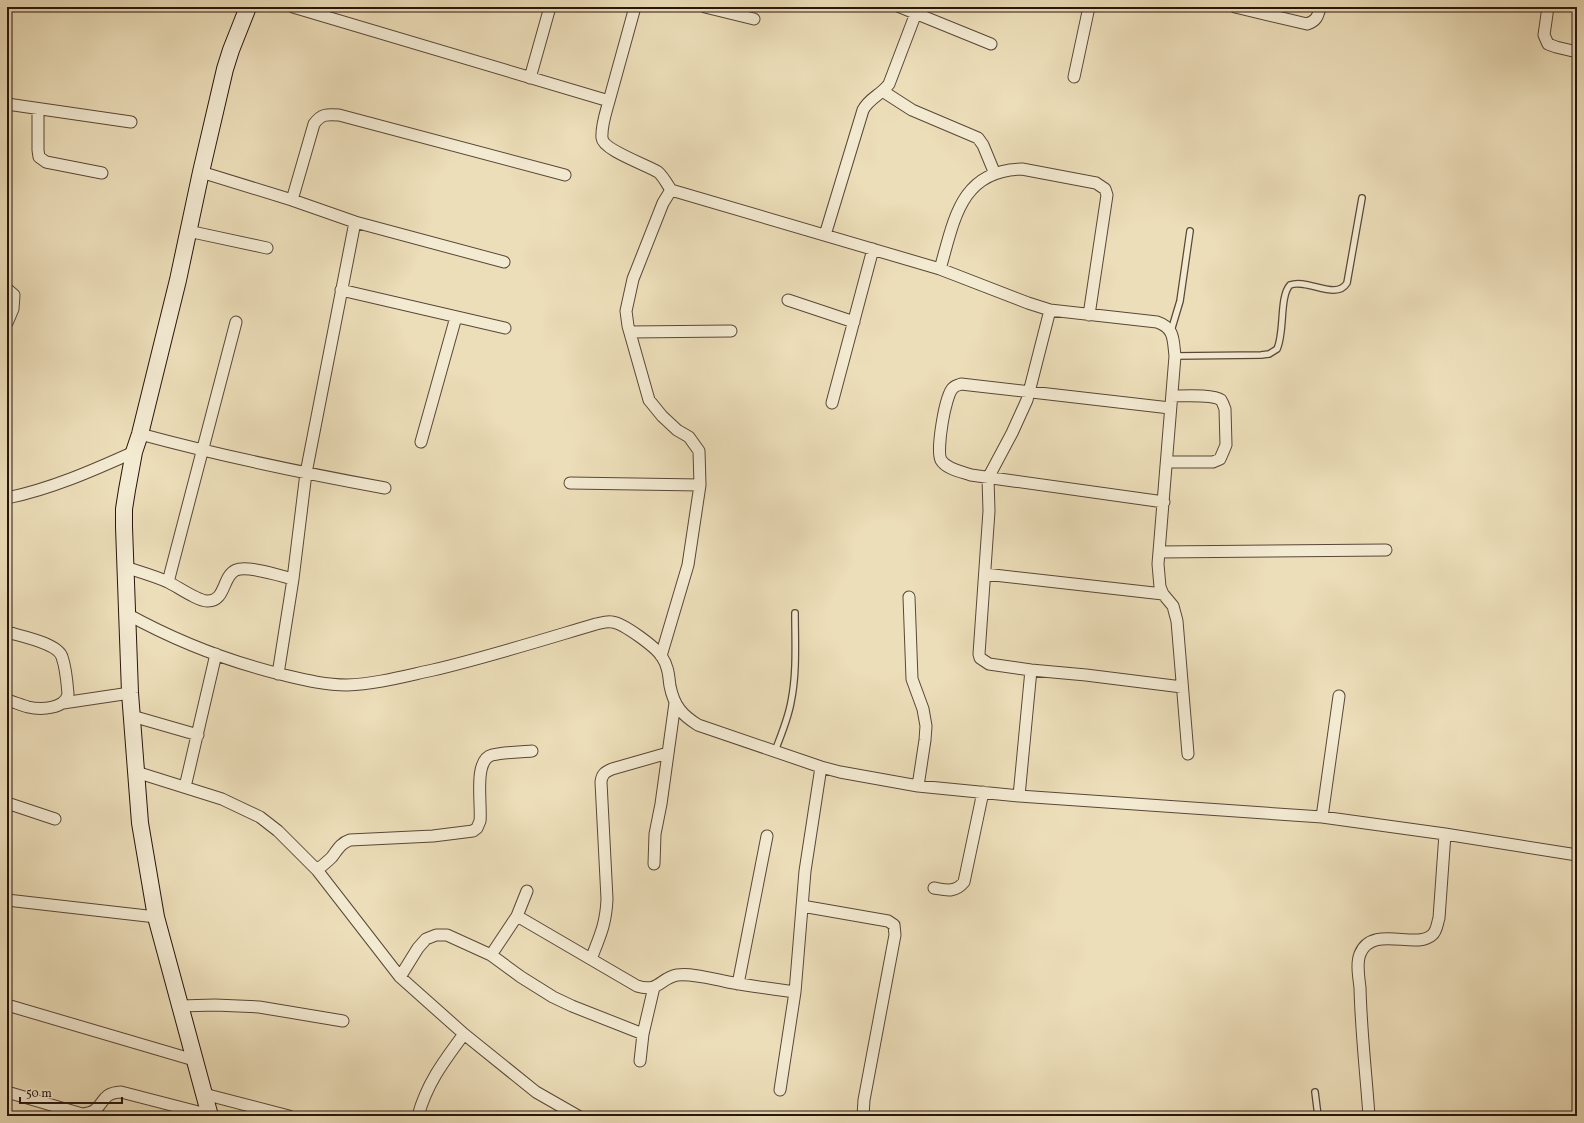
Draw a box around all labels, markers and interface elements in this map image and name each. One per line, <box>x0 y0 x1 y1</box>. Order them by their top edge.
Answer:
scale bar <box>20 1079 122 1105</box>
text: 50 m <box>26 1086 52 1102</box>

